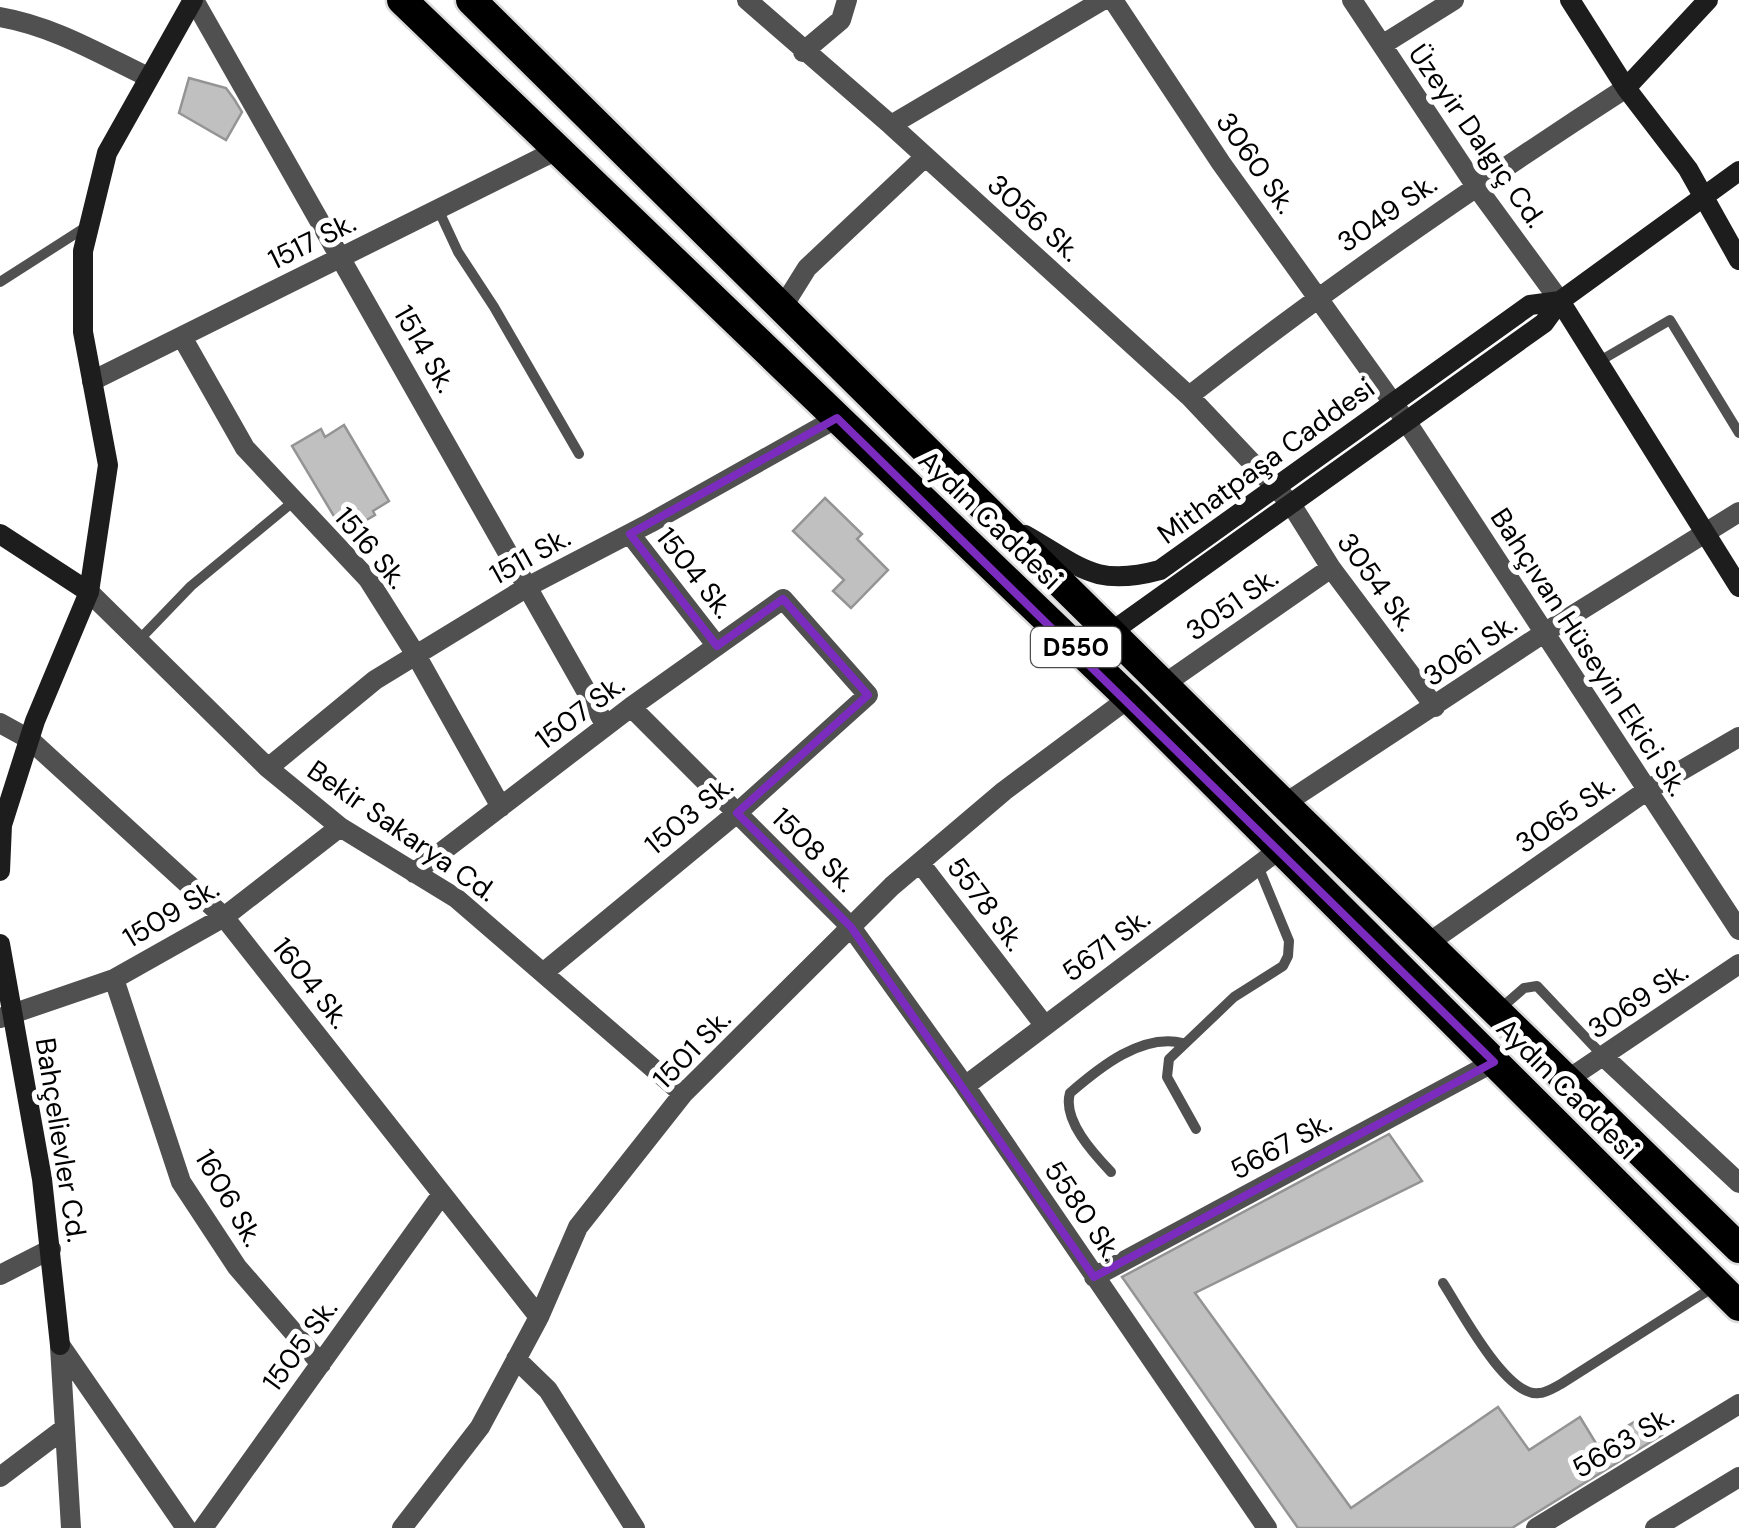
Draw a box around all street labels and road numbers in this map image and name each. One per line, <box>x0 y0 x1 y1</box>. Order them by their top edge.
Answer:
street label: Üzeyir Dalgıç Cd. <box>1400 37 1554 235</box>
street label: 3060 Sk. <box>1208 105 1304 221</box>
street label: 3049 Sk. <box>1330 165 1444 261</box>
street label: 3056 Sk. <box>979 166 1089 270</box>
street label: 1517 Sk. <box>262 204 362 278</box>
street label: 1514 Sk. <box>385 299 465 399</box>
street label: Mithatpaşa Caddesi <box>1150 370 1382 552</box>
street label: Aydın Caddesi <box>910 442 1070 598</box>
street label: 1516 Sk. <box>326 500 416 596</box>
street label: Bahçıvan Hüseyin Ekici Sk. <box>1482 501 1696 803</box>
street label: 1511 Sk. <box>483 519 577 593</box>
street label: 1504 Sk. <box>648 520 742 626</box>
street label: 3054 Sk. <box>1329 525 1425 639</box>
street label: 3051 Sk. <box>1178 559 1286 649</box>
street label: 3061 Sk. <box>1416 605 1524 695</box>
road number: D550 <box>1031 627 1121 667</box>
street label: 1507 Sk. <box>528 666 632 758</box>
street label: Bekir Sakarya Cd. <box>300 752 504 910</box>
street label: 3065 Sk. <box>1508 766 1622 862</box>
street label: 1503 Sk. <box>637 767 741 863</box>
street label: 1508 Sk. <box>764 800 864 900</box>
street label: 5578 Sk. <box>939 850 1033 958</box>
street label: 1509 Sk. <box>116 870 226 956</box>
street label: 5671 Sk. <box>1054 900 1158 990</box>
street label: 1604 Sk. <box>264 930 358 1036</box>
street label: 3069 Sk. <box>1581 953 1695 1047</box>
street label: 1501 Sk. <box>645 1001 739 1097</box>
street label: Aydın Caddesi <box>1488 1010 1646 1168</box>
street label: Bahçelievler Cd. <box>27 1035 95 1245</box>
street label: 5667 Sk. <box>1224 1104 1338 1188</box>
street label: 1606 Sk. <box>186 1143 272 1253</box>
street label: 5580 Sk. <box>1036 1154 1130 1268</box>
street label: 1505 Sk. <box>254 1291 346 1399</box>
street label: 5663 Sk. <box>1565 1397 1681 1487</box>

